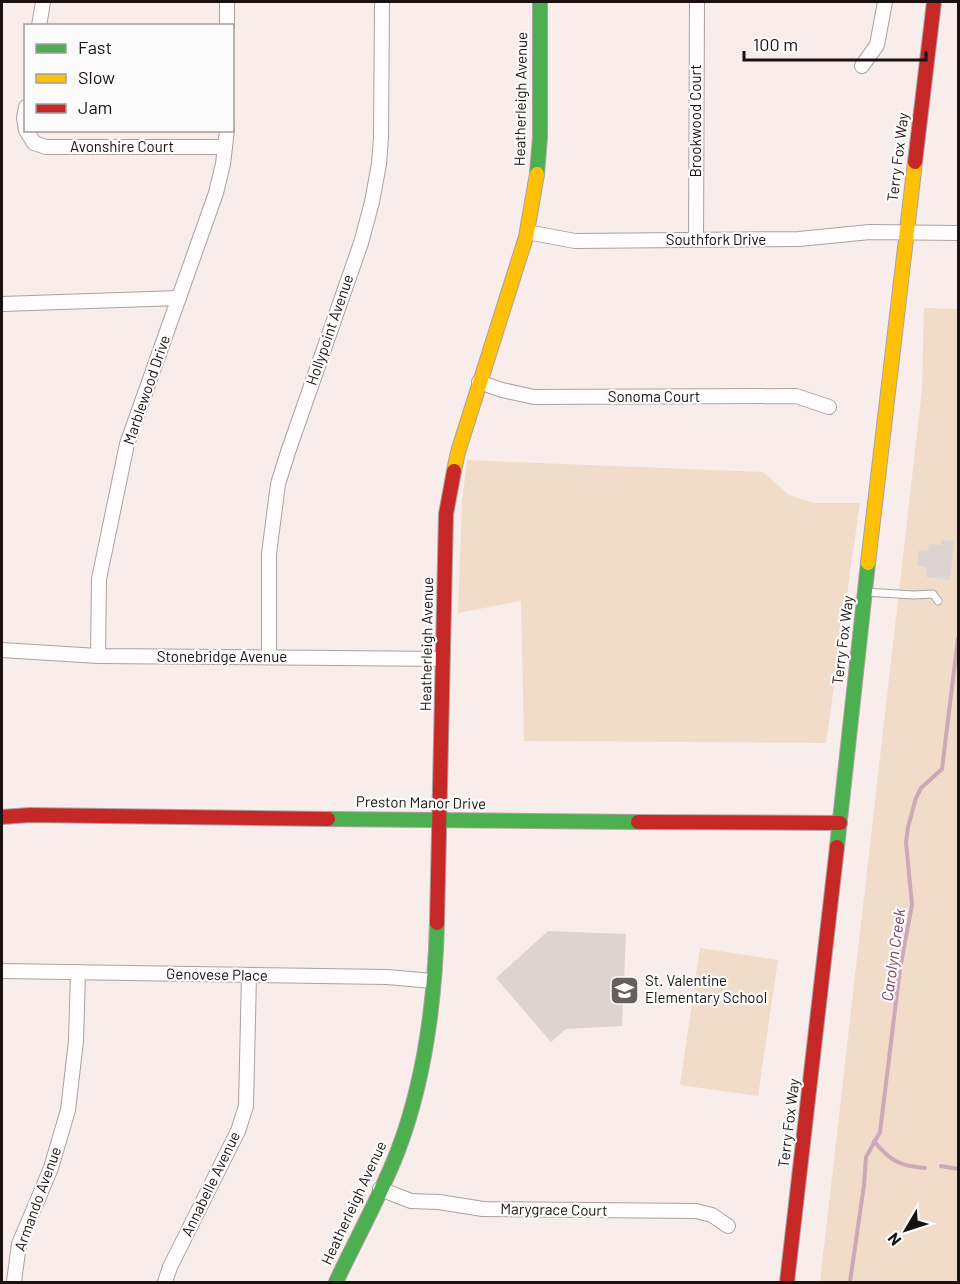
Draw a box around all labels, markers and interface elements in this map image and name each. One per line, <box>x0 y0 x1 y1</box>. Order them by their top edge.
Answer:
legend <box>24 24 234 132</box>
scale bar <box>744 24 926 62</box>
street label: Heatherleigh Avenue <box>510 32 530 166</box>
text: 100 m <box>753 33 798 55</box>
text: Fast <box>78 36 112 58</box>
street label: Brookwood Court <box>686 64 704 178</box>
text: Slow <box>78 66 115 88</box>
text: Jam <box>78 96 112 118</box>
street label: Terry Fox Way <box>883 111 911 203</box>
street label: Avonshire Court <box>70 137 174 155</box>
street label: Southfork Drive <box>666 230 766 248</box>
street label: Hollypoint Avenue <box>302 272 356 388</box>
street label: Marblewood Drive <box>119 332 173 447</box>
street label: Sonoma Court <box>608 387 700 405</box>
street label: Heatherleigh Avenue <box>416 577 436 711</box>
street label: Terry Fox Way <box>828 594 856 686</box>
street label: Stonebridge Avenue <box>157 647 287 665</box>
street label: Preston Manor Drive <box>356 792 486 812</box>
water label: Carolyn Creek <box>877 907 908 1002</box>
street label: Genovese Place <box>166 964 268 984</box>
place label: St. Valentine Elementary School <box>645 971 767 1006</box>
school or university icon: St. Valentine Elementary School <box>608 974 640 1006</box>
street label: Terry Fox Way <box>774 1077 802 1169</box>
street label: Annabelle Avenue <box>177 1128 243 1239</box>
street label: Heatherleigh Avenue <box>317 1138 390 1267</box>
street label: Armando Avenue <box>10 1144 64 1253</box>
street label: Marygrace Court <box>500 1199 608 1219</box>
north arrow <box>876 1200 936 1260</box>
text: N <box>883 1230 905 1250</box>

